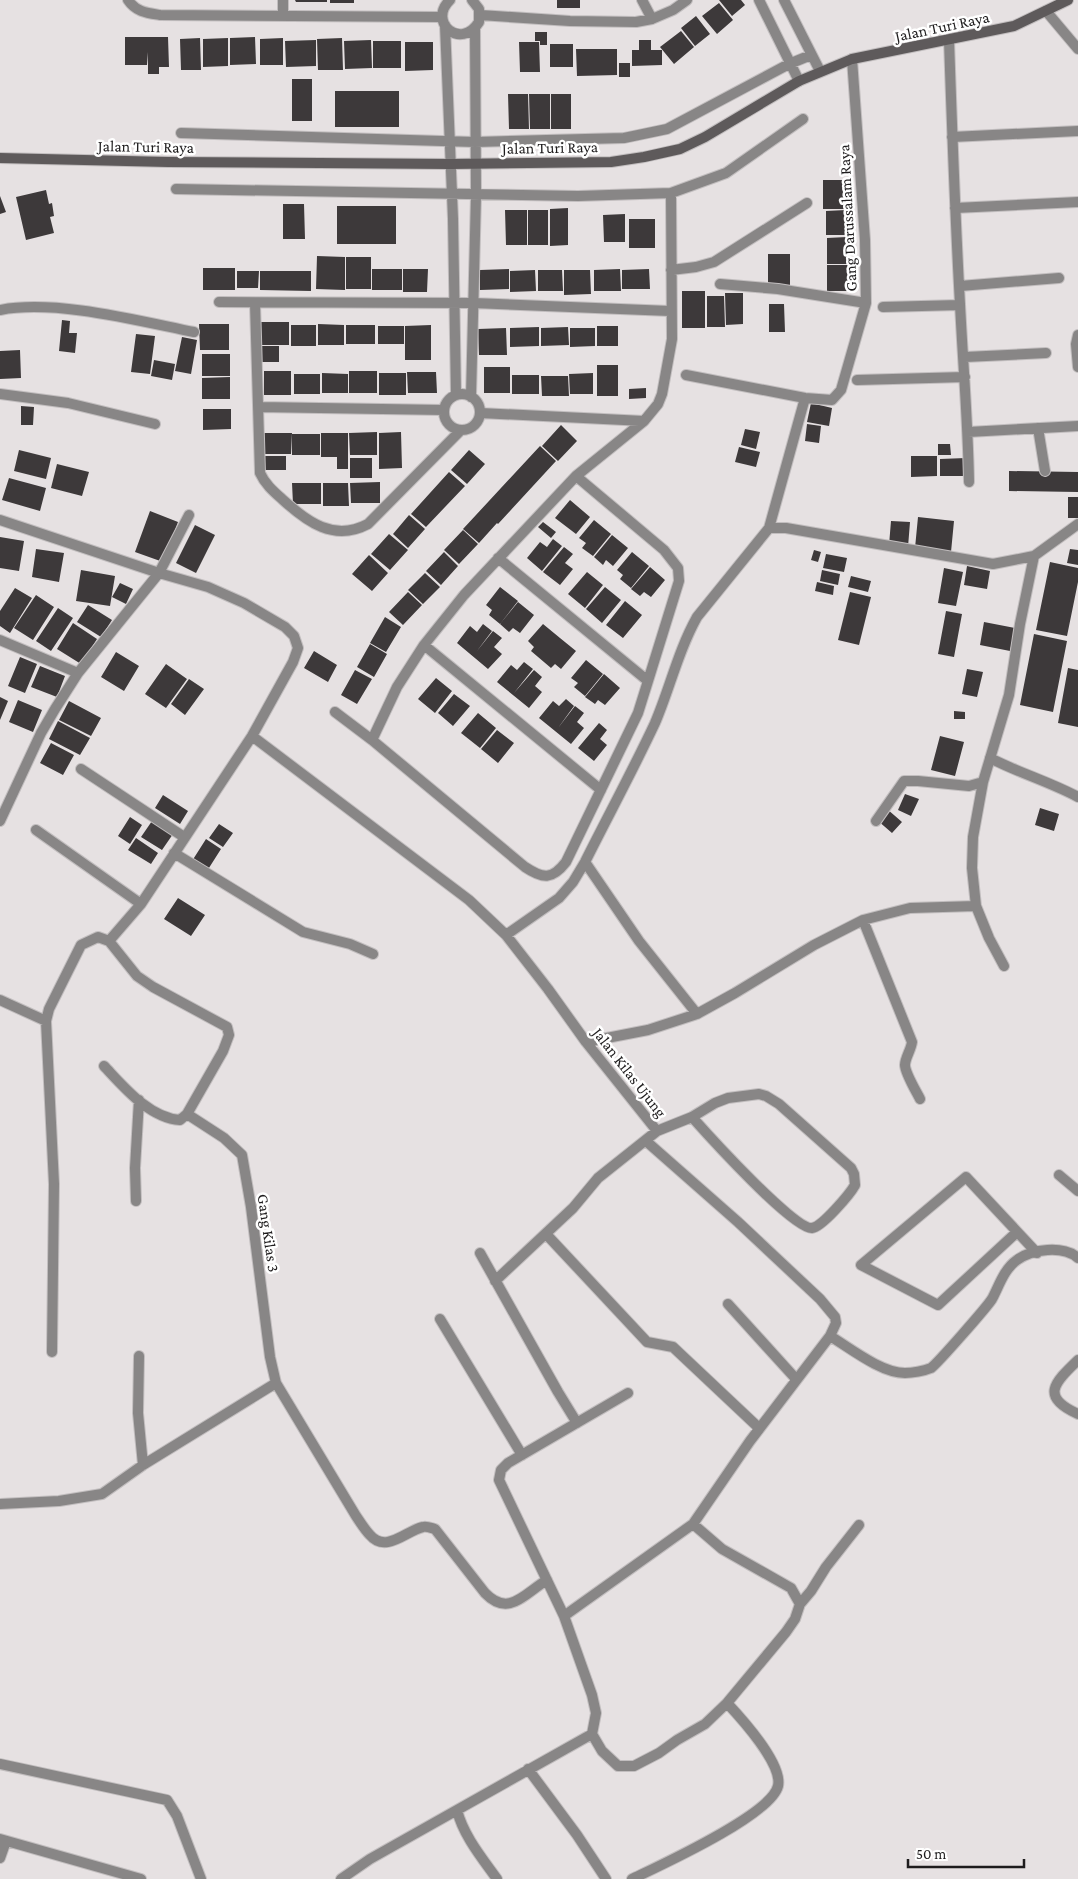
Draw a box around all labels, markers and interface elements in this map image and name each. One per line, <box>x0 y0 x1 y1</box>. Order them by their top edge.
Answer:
street label: Jalan Turi Raya <box>891 8 992 46</box>
street label: Jalan Turi Raya <box>96 137 195 157</box>
street label: Jalan Turi Raya <box>500 138 599 158</box>
street label: Gang Darussalam Raya <box>835 143 861 292</box>
street label: Jalan Kilas Ujung <box>587 1023 670 1121</box>
street label: Gang Kilas 3 <box>254 1193 282 1273</box>
scale bar <box>908 1836 1024 1868</box>
text: 50 m <box>916 1846 946 1862</box>

